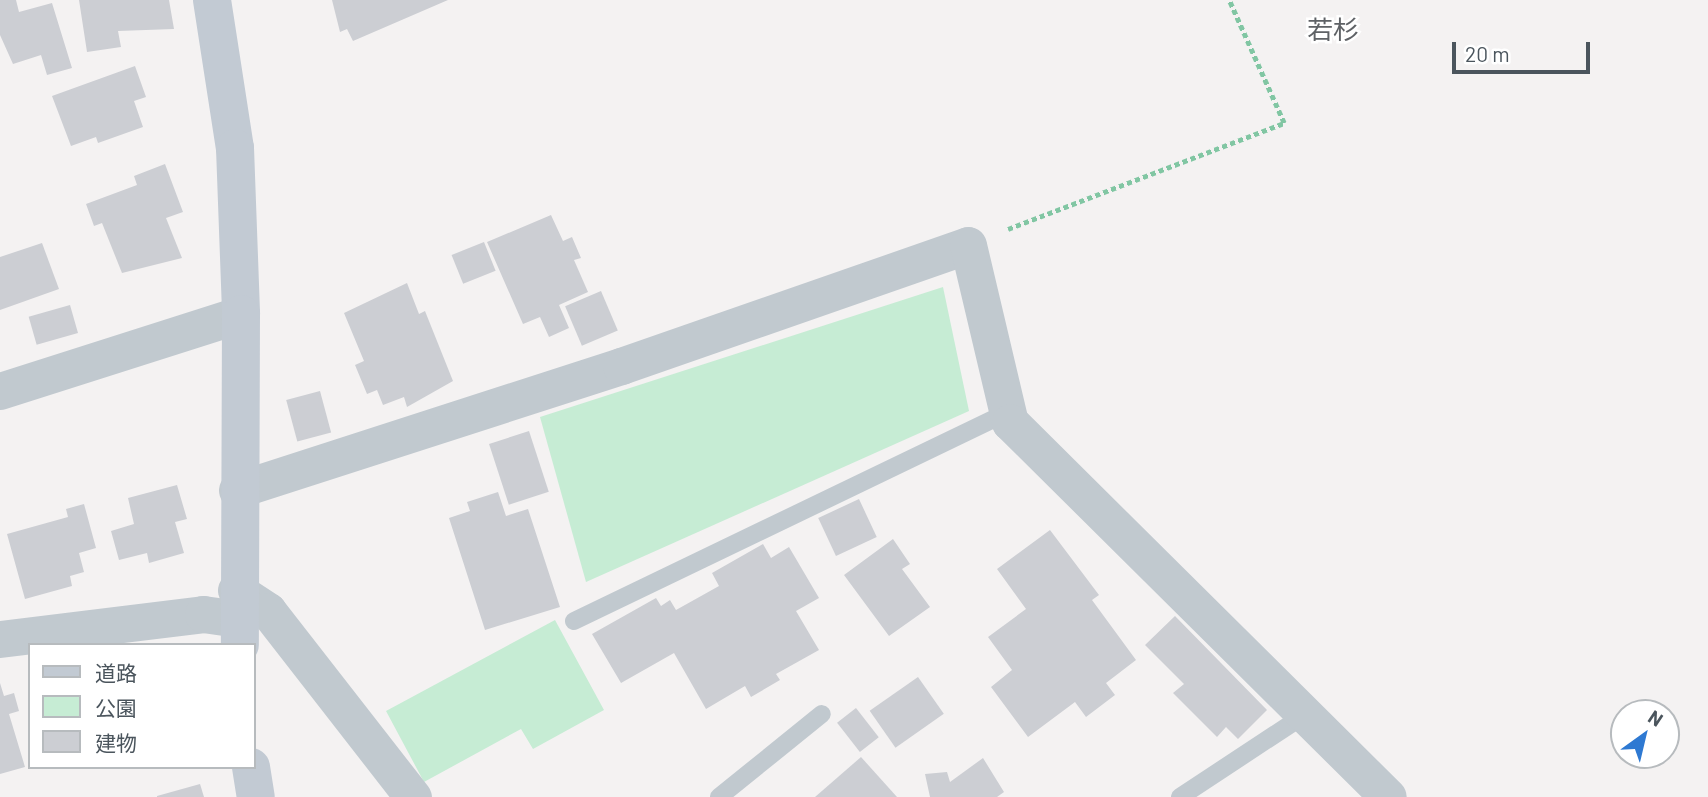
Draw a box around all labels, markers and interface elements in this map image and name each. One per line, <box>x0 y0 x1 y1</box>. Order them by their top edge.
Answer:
district label: 若杉 <box>1307 13 1359 45</box>
scale bar <box>1456 28 1594 72</box>
text: 20 m <box>1465 41 1510 66</box>
legend <box>28 643 256 769</box>
text: 道路 <box>95 660 137 685</box>
text: 公園 <box>95 695 137 720</box>
north arrow <box>1610 699 1680 769</box>
text: N <box>1644 705 1668 731</box>
text: 建物 <box>95 730 137 755</box>

